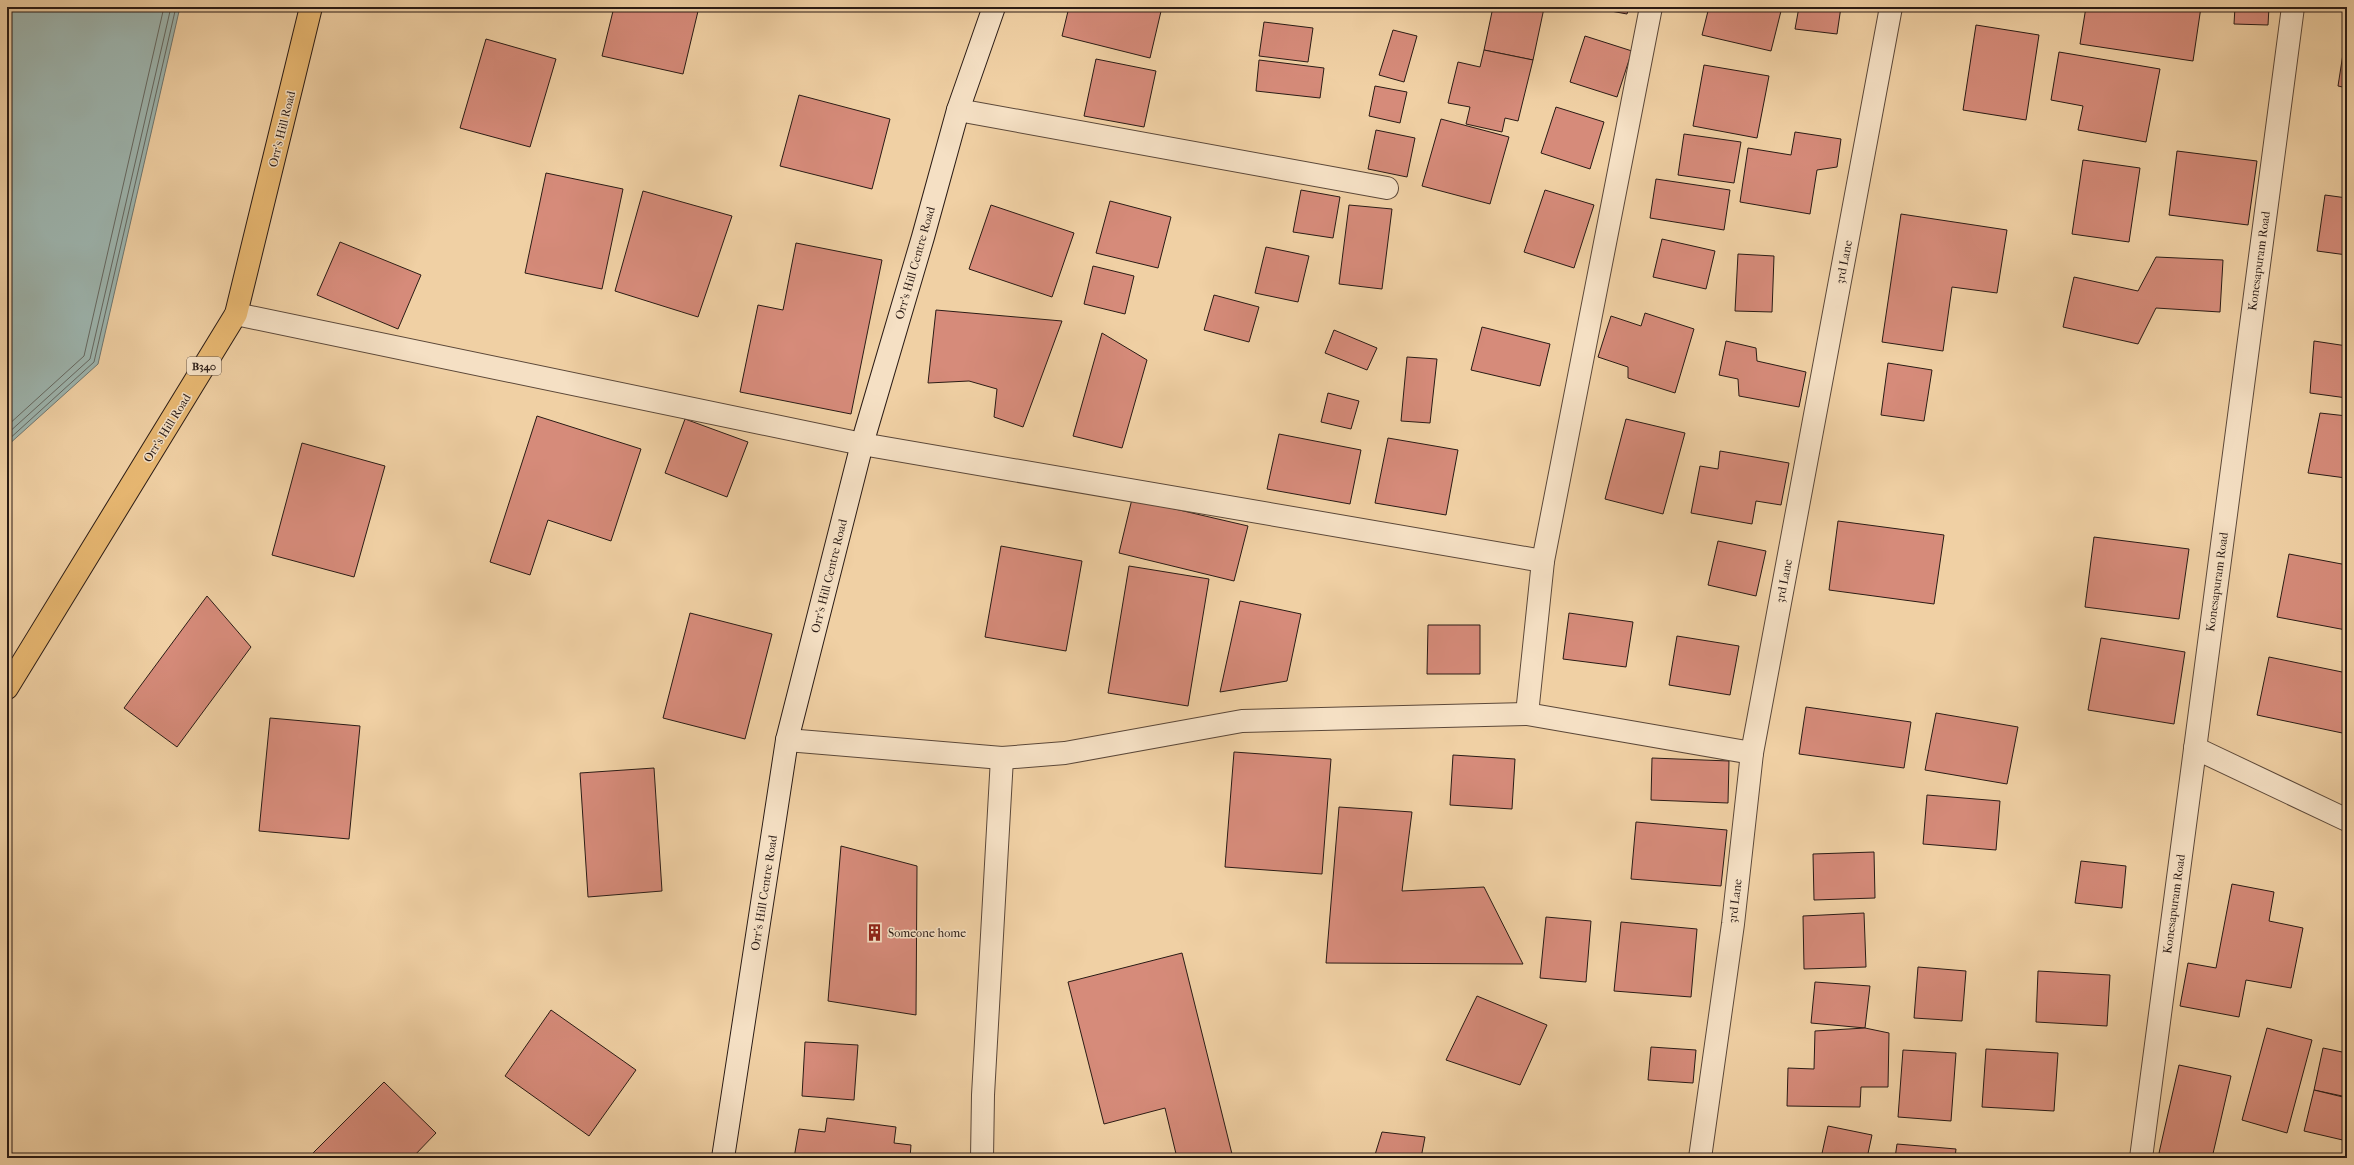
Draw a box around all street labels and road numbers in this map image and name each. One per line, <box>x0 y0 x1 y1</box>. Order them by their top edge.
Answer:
street label: Orr’s Hill Road <box>266 89 298 169</box>
street label: Orr's Hill Centre Road <box>892 204 938 321</box>
street label: Konesapuram Road <box>2245 210 2273 312</box>
street label: 3rd Lane <box>1833 239 1855 285</box>
road number: B340 <box>187 357 221 375</box>
street label: Orr’s Hill Road <box>140 391 194 465</box>
street label: Orr's Hill Centre Road <box>808 517 850 634</box>
street label: Konesapuram Road <box>2203 531 2231 633</box>
street label: 3rd Lane <box>1773 558 1795 604</box>
street label: Orr's Hill Centre Road <box>748 834 780 952</box>
street label: Konesapuram Road <box>2160 853 2188 955</box>
street label: 3rd Lane <box>1725 878 1745 924</box>

